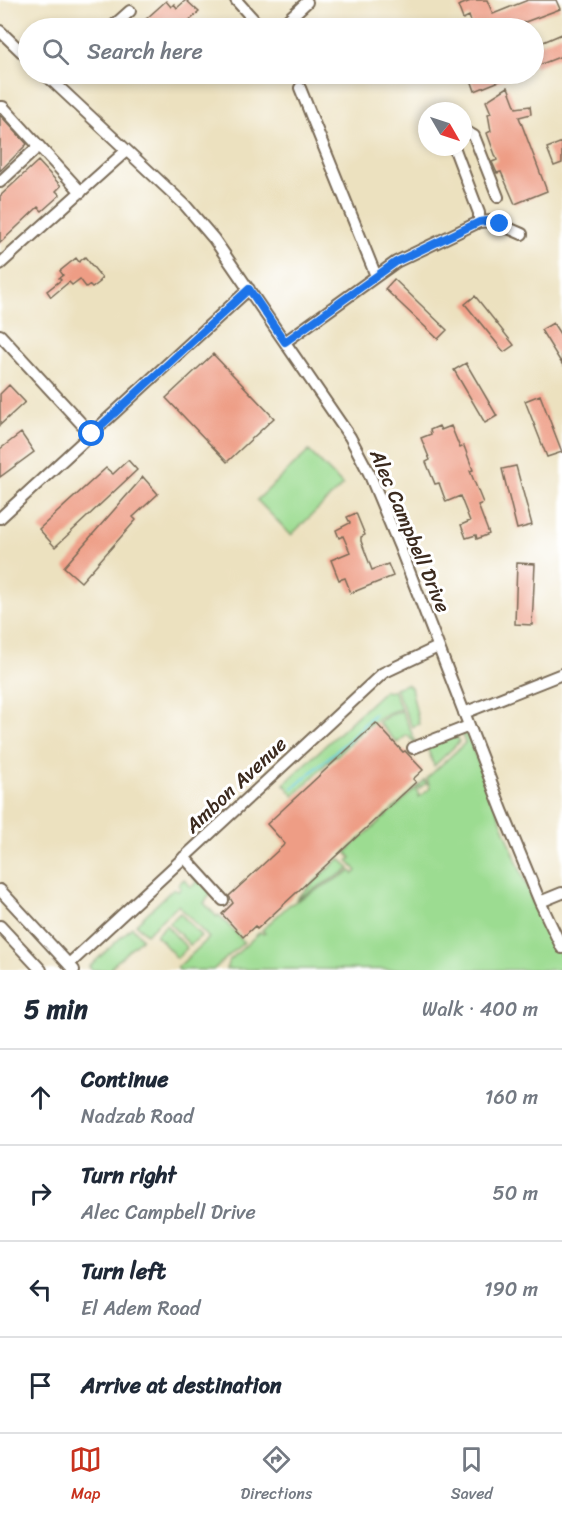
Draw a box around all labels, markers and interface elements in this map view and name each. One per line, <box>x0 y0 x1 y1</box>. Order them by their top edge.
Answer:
search box <box>18 18 544 84</box>
text: Search here <box>87 32 203 71</box>
icon: search <box>39 35 72 68</box>
north arrow <box>418 102 472 156</box>
route end <box>486 210 512 236</box>
route start <box>78 420 104 446</box>
street label: Alec Campbell Drive <box>359 443 460 618</box>
street label: Ambon Avenue <box>176 728 295 843</box>
text: 5 min <box>24 986 88 1032</box>
text: Walk · 400 m <box>422 992 538 1027</box>
text: Continue <box>81 1060 169 1099</box>
text: 160 m <box>485 1080 538 1115</box>
icon: ahead <box>24 1081 57 1114</box>
text: Nadzab Road <box>81 1099 193 1134</box>
text: Turn right <box>81 1156 176 1195</box>
text: 50 m <box>493 1176 538 1211</box>
icon: right <box>24 1177 57 1210</box>
text: Alec Campbell Drive <box>81 1195 256 1230</box>
text: Turn left <box>81 1252 166 1291</box>
text: 190 m <box>484 1272 538 1307</box>
icon: left <box>24 1273 57 1306</box>
text: El Adem Road <box>81 1291 200 1326</box>
text: Arrive at destination <box>81 1366 282 1405</box>
icon: arrive <box>24 1369 57 1402</box>
tab: Map <box>69 1443 102 1508</box>
tab: Directions <box>241 1443 312 1508</box>
tab: Saved <box>451 1443 493 1508</box>

